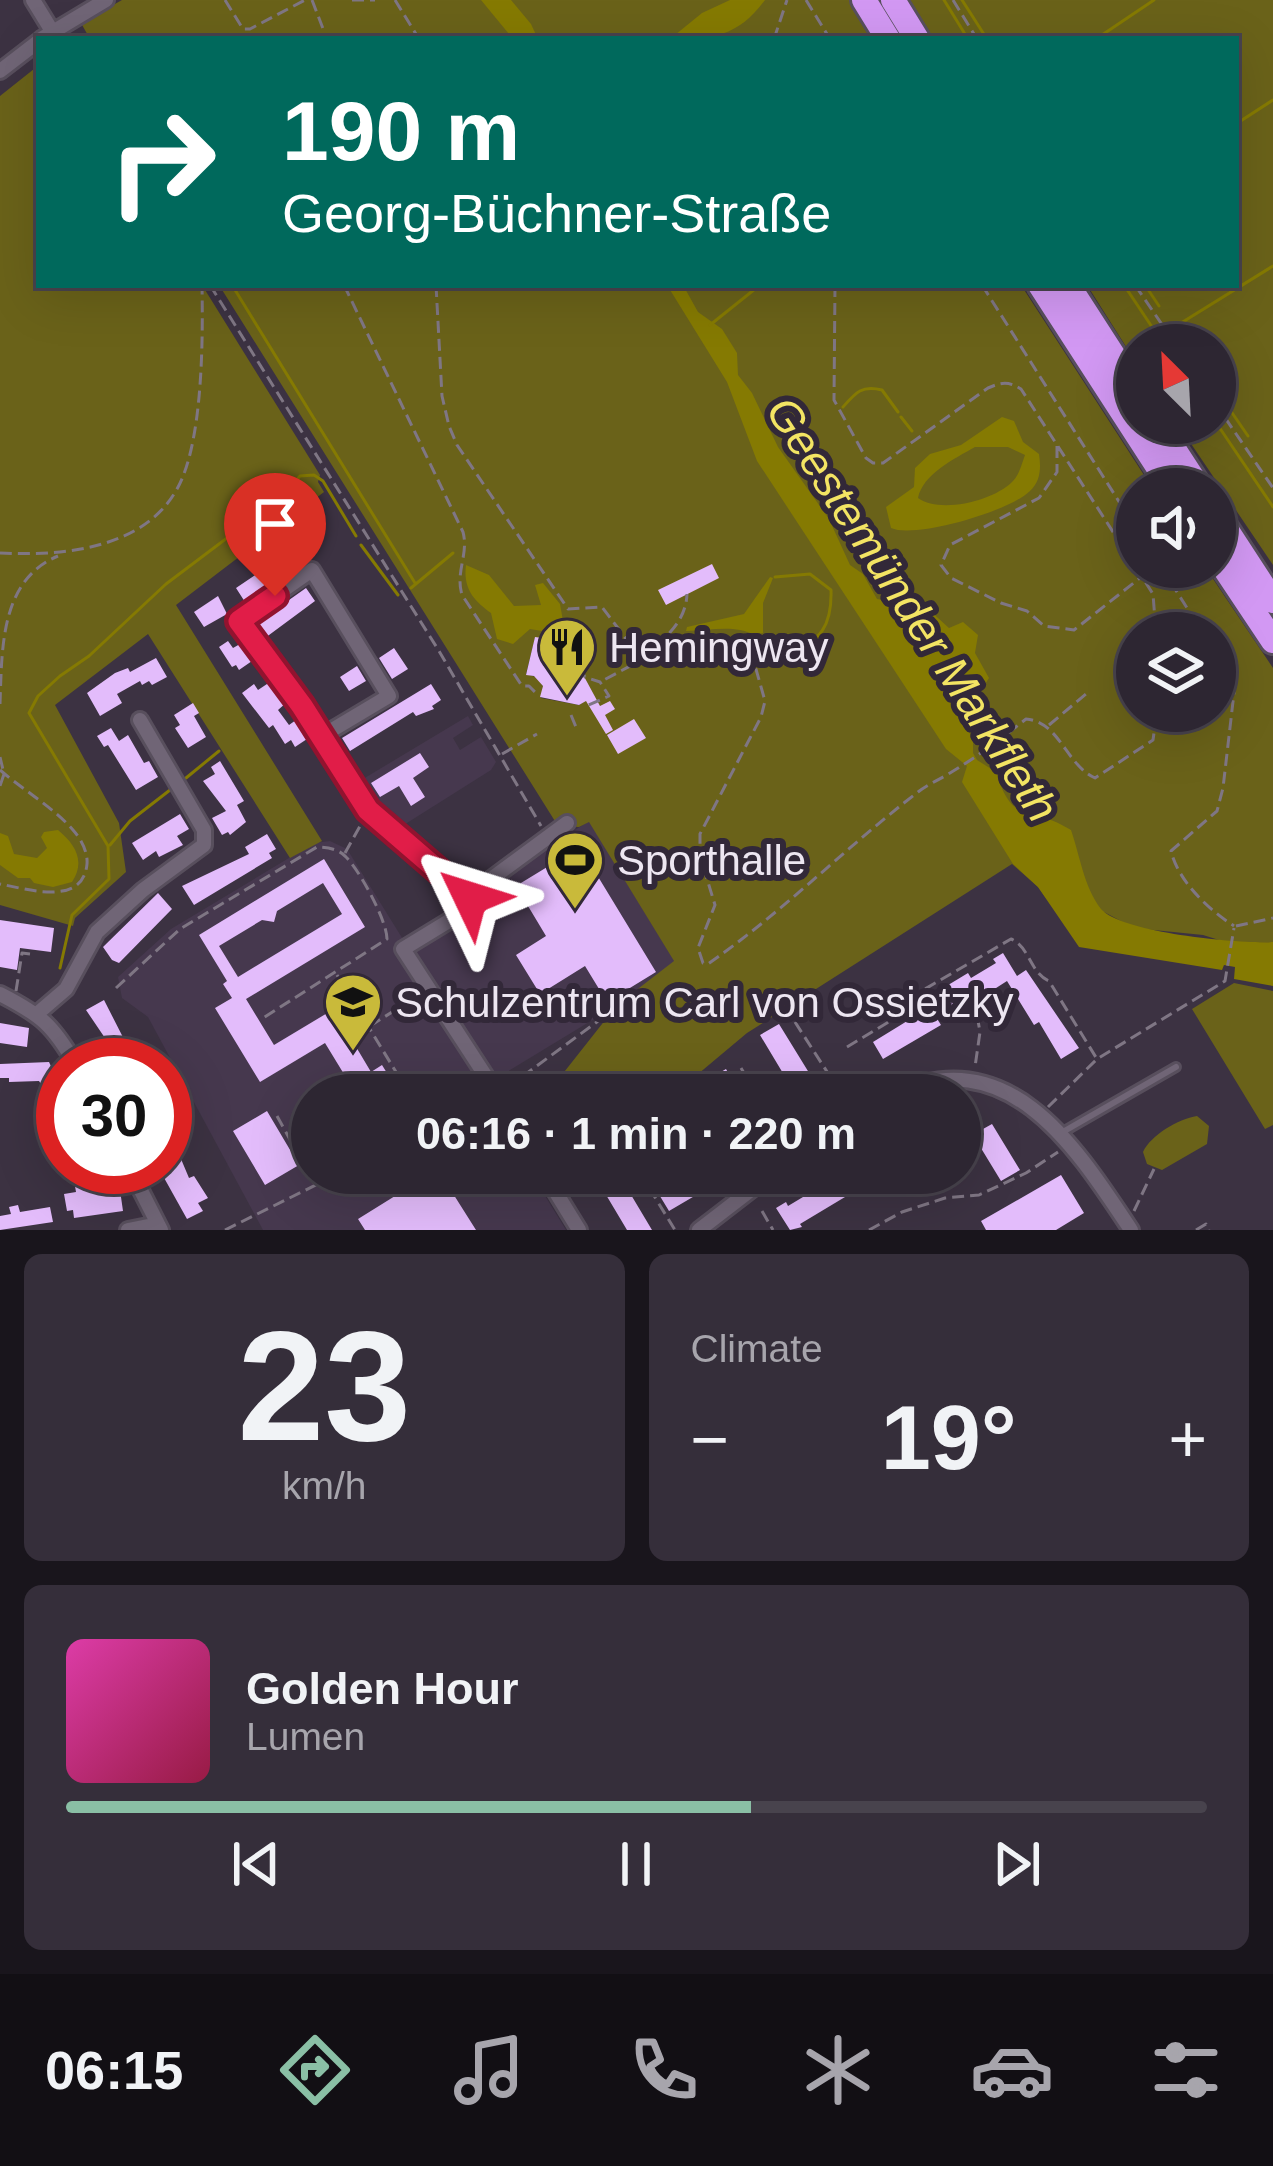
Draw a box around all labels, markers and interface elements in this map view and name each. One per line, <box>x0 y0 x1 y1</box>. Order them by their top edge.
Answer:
icon: right <box>84 84 240 240</box>
text: 190 m <box>282 84 520 178</box>
text: Georg-Büchner-Straße <box>282 183 831 243</box>
north arrow <box>1116 324 1236 444</box>
map controls <box>1116 324 1236 732</box>
water label: Geestemünder Markfleth <box>756 388 1069 831</box>
button: sound <box>1116 468 1236 588</box>
pin <box>224 473 326 596</box>
icon: arrive <box>242 491 308 557</box>
button: layers <box>1116 612 1236 732</box>
restaurant icon: Hemingway <box>536 616 598 698</box>
place label: Hemingway <box>609 624 828 671</box>
sports icon: Sporthalle <box>544 829 606 911</box>
position arrow <box>407 835 533 961</box>
place label: Sporthalle <box>617 837 806 884</box>
school or university icon: Schulzentrum Carl von Ossietzky <box>322 971 384 1053</box>
place label: Schulzentrum Carl von Ossietzky <box>395 979 1014 1026</box>
speed limit sign: 30 <box>36 1038 192 1194</box>
text: 06:16 · 1 min · 220 m <box>416 1108 856 1159</box>
text: 23 <box>237 1299 411 1473</box>
text: Climate <box>691 1327 823 1370</box>
text: 19° <box>881 1388 1017 1488</box>
text: − <box>691 1402 729 1476</box>
text: + <box>1168 1402 1207 1476</box>
text: km/h <box>282 1464 367 1507</box>
text: Golden Hour <box>246 1663 518 1714</box>
text: Lumen <box>246 1715 365 1758</box>
icon: previous <box>223 1831 289 1897</box>
icon: pause <box>603 1831 669 1897</box>
icon: next <box>984 1831 1050 1897</box>
icon: directions <box>273 2028 357 2112</box>
icon: music <box>447 2028 531 2112</box>
icon: phone <box>622 2028 706 2112</box>
icon: climate <box>796 2028 880 2112</box>
icon: car <box>970 2028 1054 2112</box>
icon: filters <box>1144 2028 1228 2112</box>
text: 06:15 <box>45 2040 183 2100</box>

